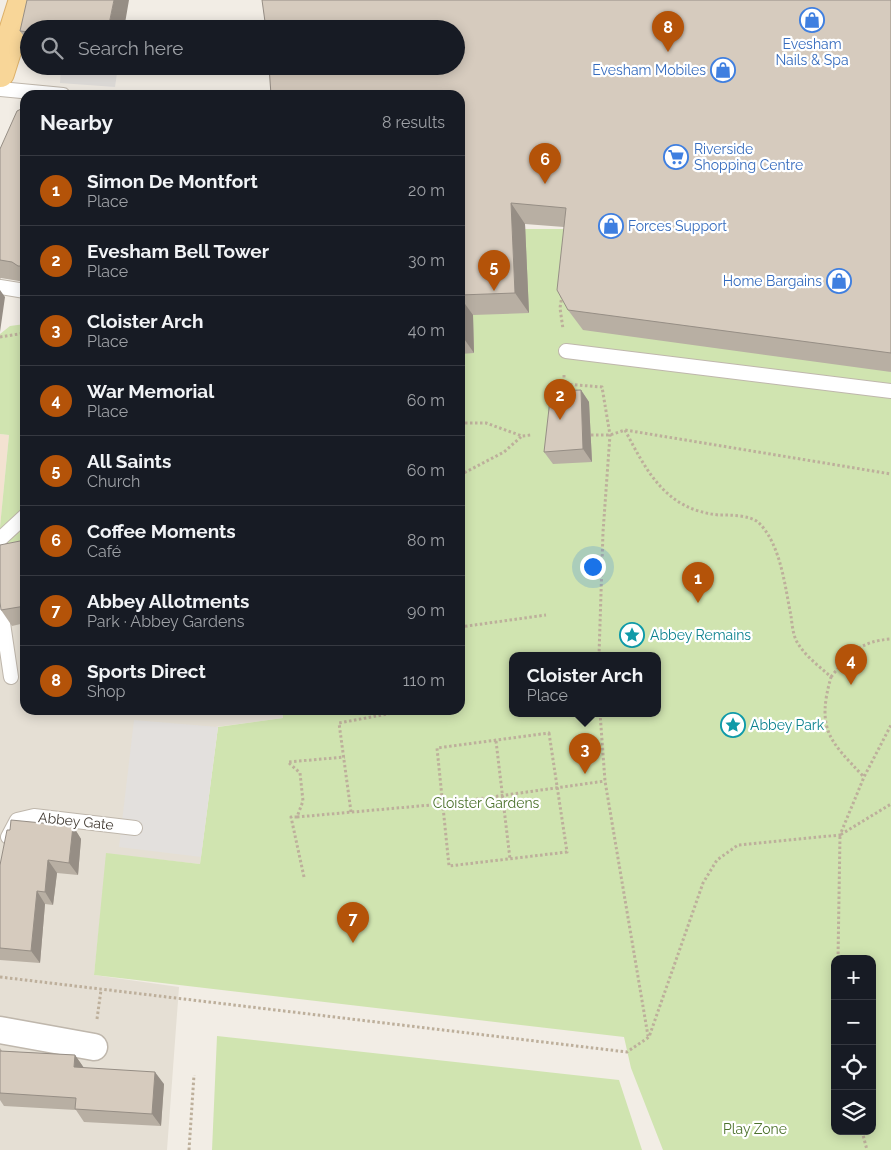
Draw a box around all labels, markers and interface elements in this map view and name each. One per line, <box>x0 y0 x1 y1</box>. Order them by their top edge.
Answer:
shop icon: Evesham Nails & Spa <box>799 7 825 33</box>
pin: 8 <box>652 11 684 52</box>
search box <box>20 20 465 75</box>
icon: search <box>38 34 66 62</box>
place label: Evesham Nails & Spa <box>775 36 849 68</box>
text: Search here <box>78 37 184 59</box>
shop icon: Evesham Mobiles <box>710 57 736 83</box>
place label: Evesham Mobiles <box>592 62 706 78</box>
text: Nearby <box>40 110 113 135</box>
text: 8 results <box>382 113 445 132</box>
place label: Riverside Shopping Centre <box>694 141 803 173</box>
pin: 6 <box>529 143 561 184</box>
supermarket icon: Riverside Shopping Centre <box>663 144 689 170</box>
text: Simon De Montfort <box>87 170 258 192</box>
text: 1 <box>52 181 60 200</box>
text: 20 m <box>408 181 445 200</box>
text: Place <box>87 192 128 211</box>
shop icon: Forces Support <box>598 213 624 239</box>
place label: Forces Support <box>628 218 727 234</box>
text: Evesham Bell Tower <box>87 240 269 262</box>
pin: 5 <box>478 250 510 291</box>
text: 2 <box>51 251 61 270</box>
text: 30 m <box>408 251 445 270</box>
text: Place <box>87 262 128 281</box>
shop icon: Home Bargains <box>826 268 852 294</box>
place label: Home Bargains <box>723 273 822 289</box>
text: Cloister Arch <box>87 310 203 332</box>
text: 3 <box>52 321 60 340</box>
text: 40 m <box>408 321 445 340</box>
text: Place <box>87 332 128 351</box>
pin: 2 <box>544 379 576 420</box>
text: War Memorial <box>87 380 214 402</box>
text: 4 <box>51 391 61 410</box>
text: 60 m <box>407 391 445 410</box>
text: Place <box>87 402 128 421</box>
text: All Saints <box>87 450 171 472</box>
text: 5 <box>52 461 60 480</box>
text: 60 m <box>407 461 445 480</box>
text: Church <box>87 472 140 491</box>
text: Coffee Moments <box>87 520 236 542</box>
text: 6 <box>51 531 61 550</box>
text: 80 m <box>407 531 445 550</box>
text: Café <box>87 542 121 561</box>
your location <box>580 554 606 580</box>
pin: 1 <box>682 562 714 603</box>
text: Abbey Allotments <box>87 590 249 612</box>
text: 7 <box>52 601 60 620</box>
text: 90 m <box>407 601 445 620</box>
text: Park · Abbey Gardens <box>87 612 244 631</box>
place icon: Abbey Remains <box>619 622 645 648</box>
place label: Abbey Remains <box>650 627 751 643</box>
pin: 4 <box>835 644 867 685</box>
popup <box>509 652 661 717</box>
text: Sports Direct <box>87 660 206 682</box>
text: Cloister Arch <box>527 664 643 686</box>
text: 8 <box>51 671 61 690</box>
text: 110 m <box>403 671 445 690</box>
text: Shop <box>87 682 125 701</box>
text: Place <box>527 686 568 705</box>
place icon: Abbey Park <box>720 712 746 738</box>
place label: Abbey Park <box>750 717 825 733</box>
pin: 3 <box>569 733 601 774</box>
park label: Cloister Gardens <box>433 795 540 811</box>
street label: Abbey Gate <box>37 809 115 833</box>
pin: 7 <box>337 902 369 943</box>
map controls <box>831 955 876 1135</box>
button: + <box>831 955 876 1000</box>
button: − <box>831 1000 876 1045</box>
button: locate <box>831 1045 876 1090</box>
button: layers <box>831 1090 876 1135</box>
park label: Play Zone <box>723 1121 787 1137</box>

